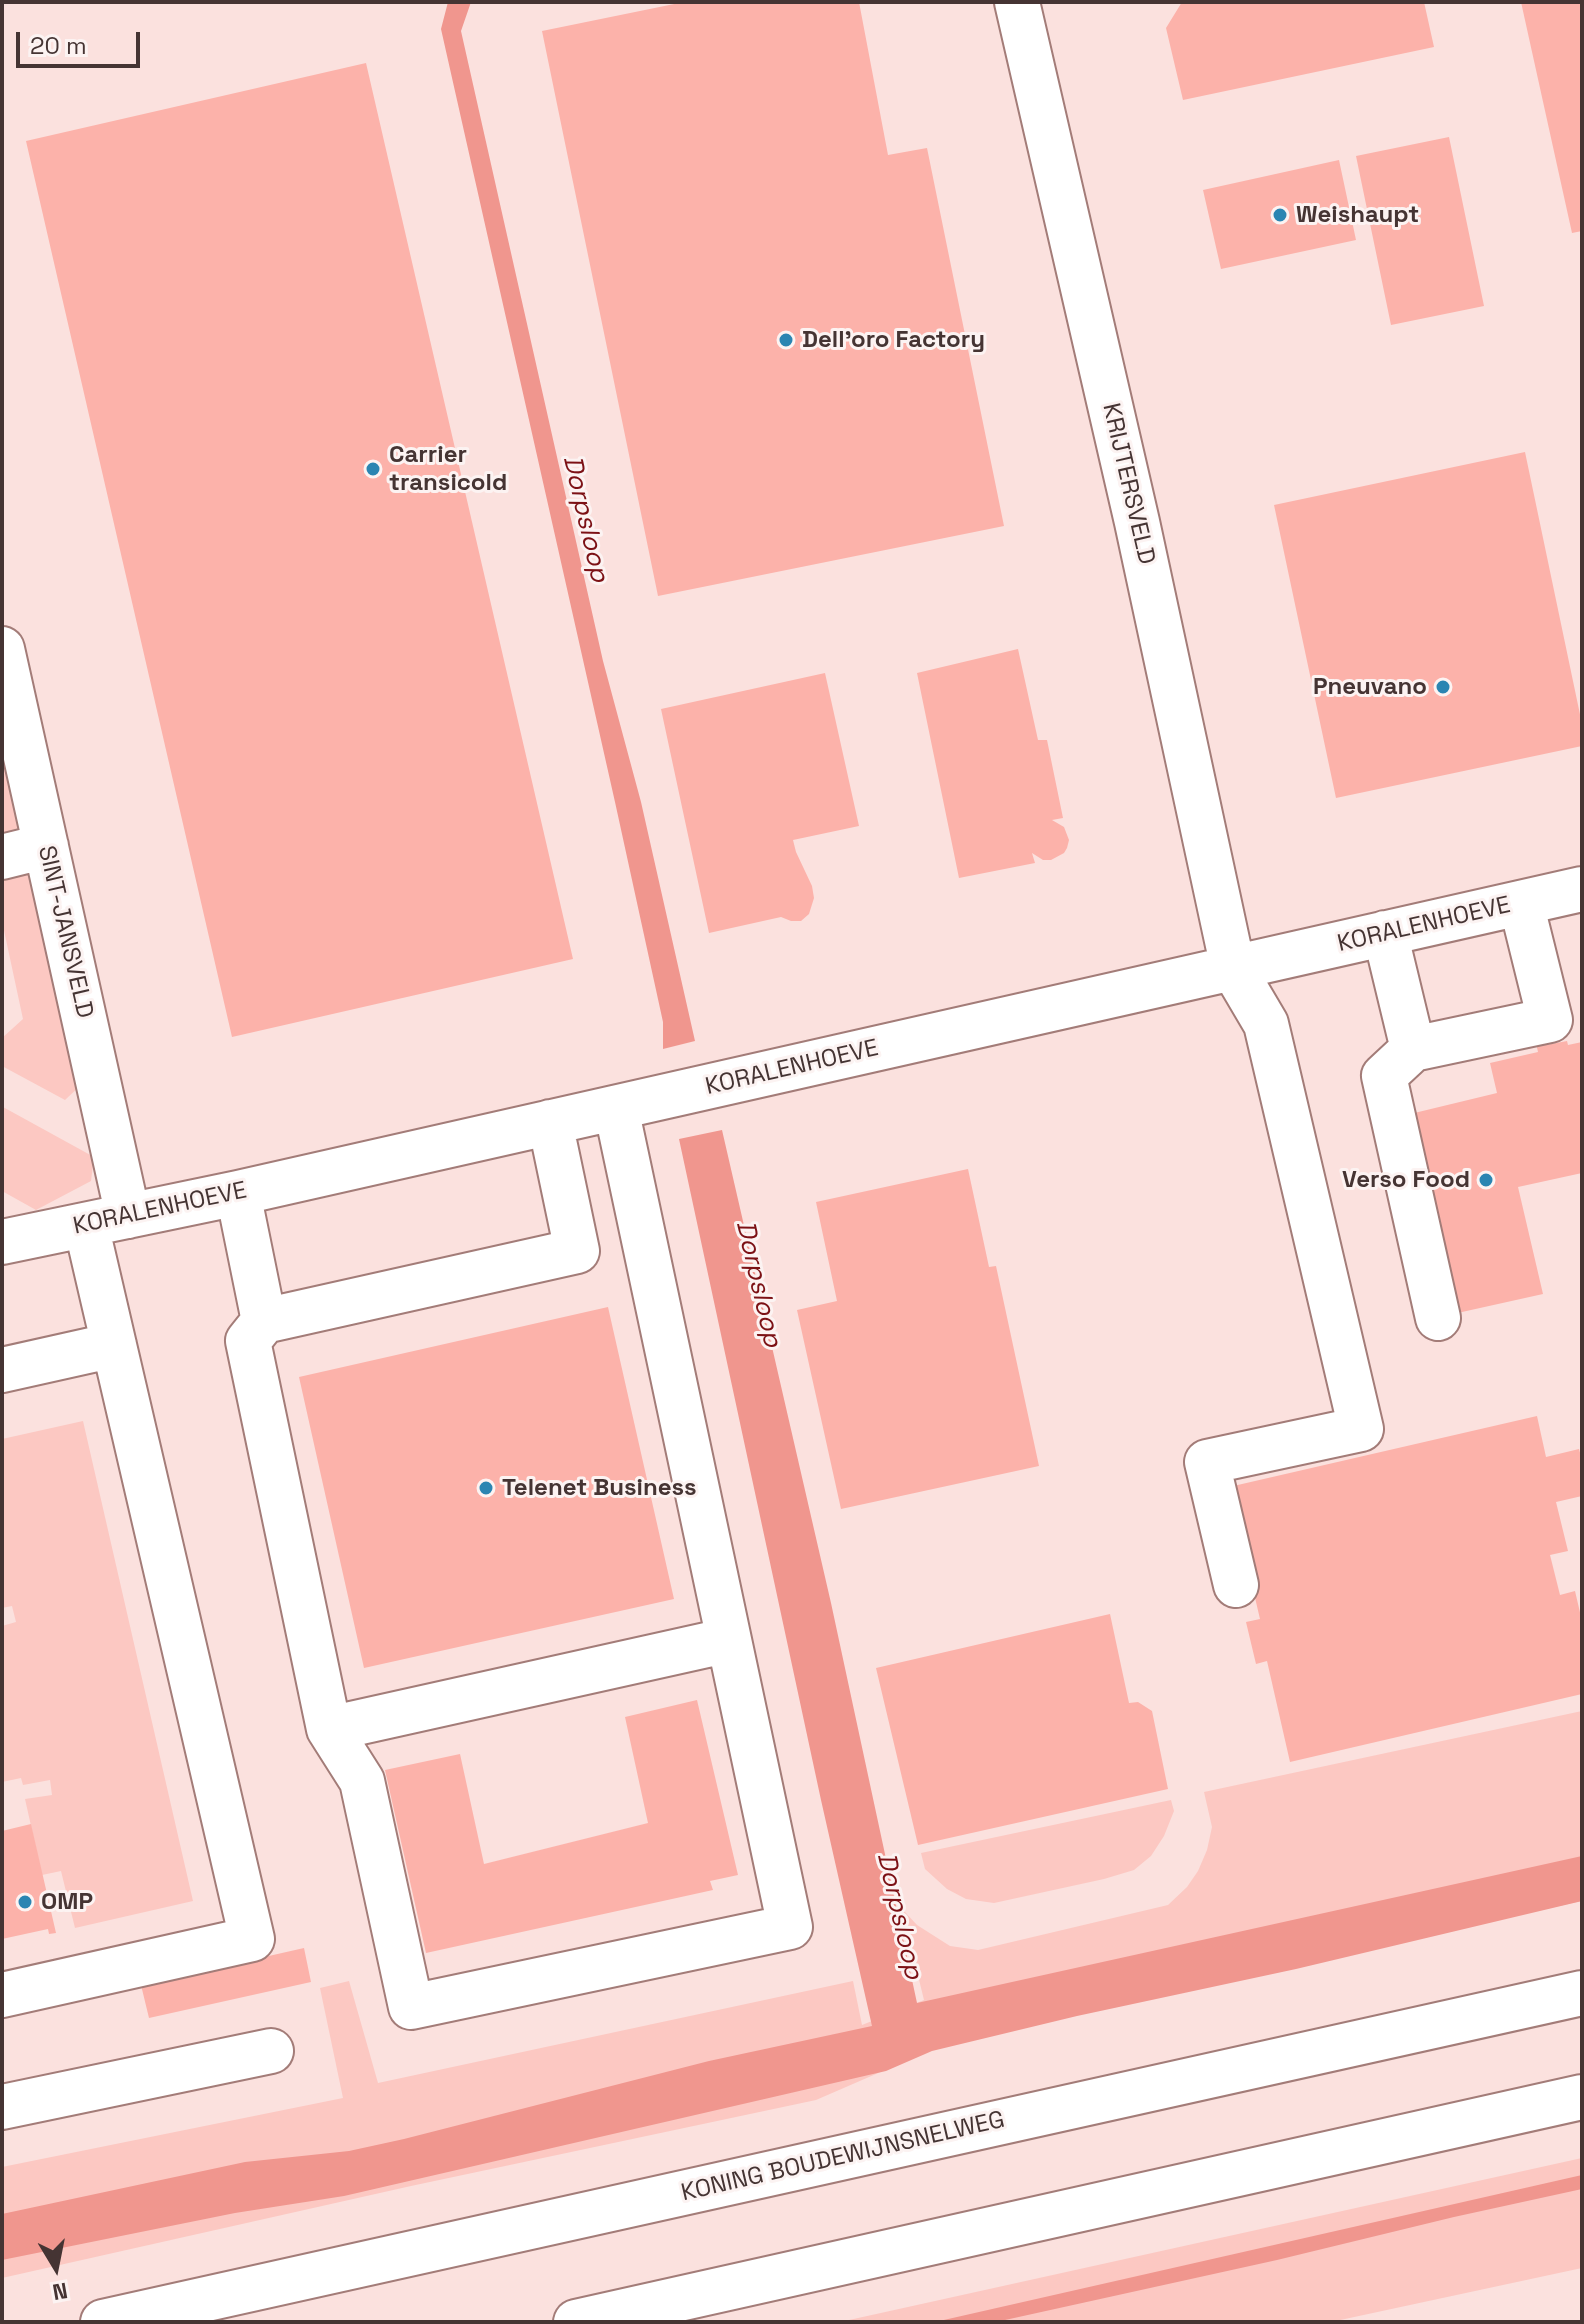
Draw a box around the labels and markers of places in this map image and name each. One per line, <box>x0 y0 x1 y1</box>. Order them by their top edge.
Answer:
place label: Weishaupt <box>1296 201 1419 229</box>
marker: Weishaupt <box>1271 206 1289 224</box>
place label: Dell'oro Factory <box>802 326 985 354</box>
marker: Dell'oro Factory <box>777 331 795 349</box>
place label: Carrier transicold <box>389 441 507 497</box>
marker: Carrier transicold <box>364 460 382 478</box>
place label: Pneuvano <box>1313 673 1427 701</box>
marker: Pneuvano <box>1434 678 1452 696</box>
place label: Verso Food <box>1342 1166 1470 1194</box>
marker: Verso Food <box>1477 1171 1495 1189</box>
place label: Telenet Business <box>502 1474 697 1502</box>
marker: Telenet Business <box>477 1479 495 1497</box>
place label: OMP <box>41 1888 93 1916</box>
marker: OMP <box>16 1893 34 1911</box>

